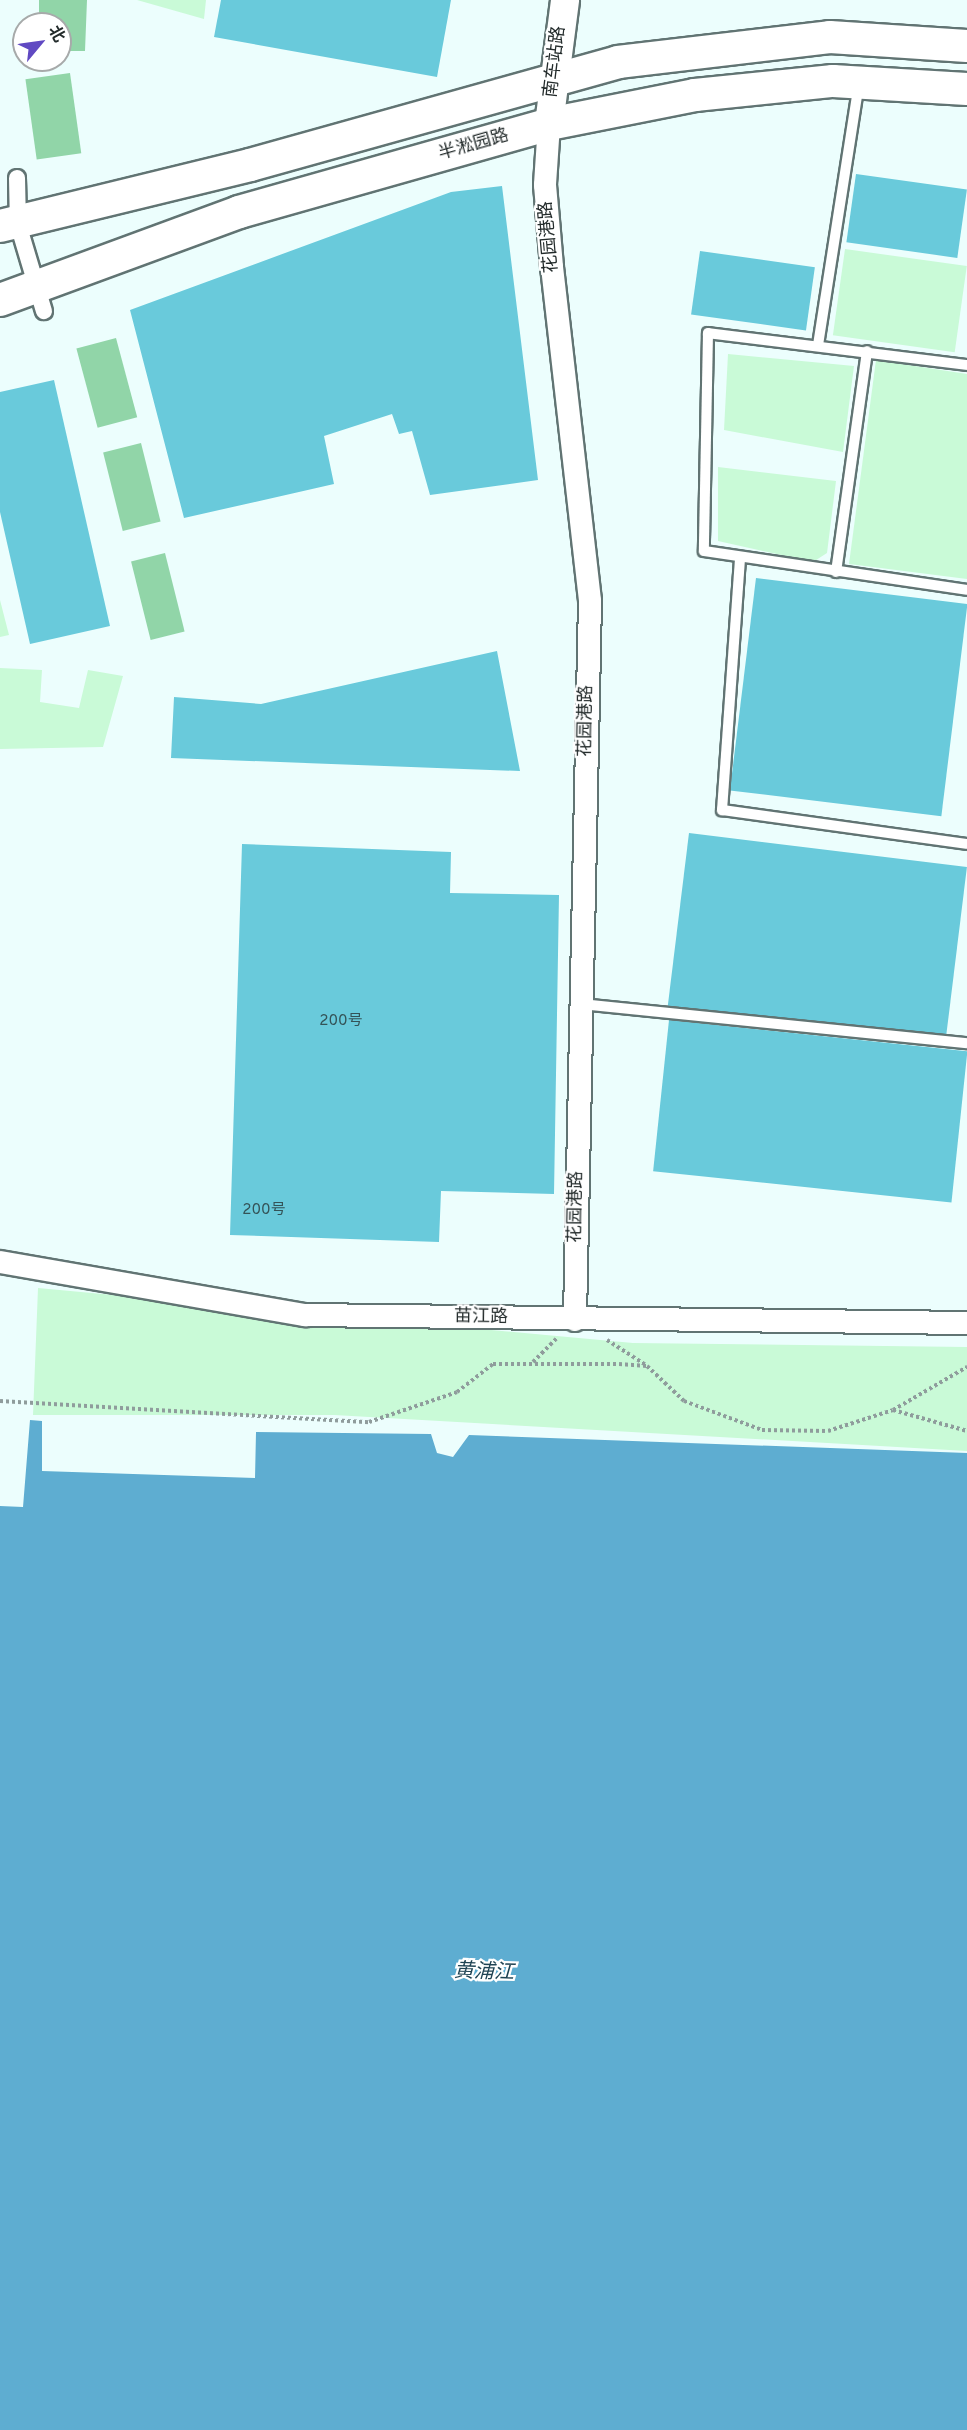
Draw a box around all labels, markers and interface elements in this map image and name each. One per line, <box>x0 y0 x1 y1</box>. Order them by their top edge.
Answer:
north arrow <box>12 12 72 72</box>
text: 北 <box>43 22 69 46</box>
street label: 南车站路 <box>541 25 571 99</box>
street label: 半淞园路 <box>436 126 512 166</box>
street label: 花园港路 <box>536 200 564 274</box>
street label: 花园港路 <box>576 685 598 757</box>
house number: 200号 <box>319 1013 363 1031</box>
street label: 花园港路 <box>566 1171 588 1243</box>
house number: 200号 <box>242 1202 286 1220</box>
street label: 苗江路 <box>454 1307 508 1329</box>
water label: 黄浦江 <box>454 1960 514 1986</box>

